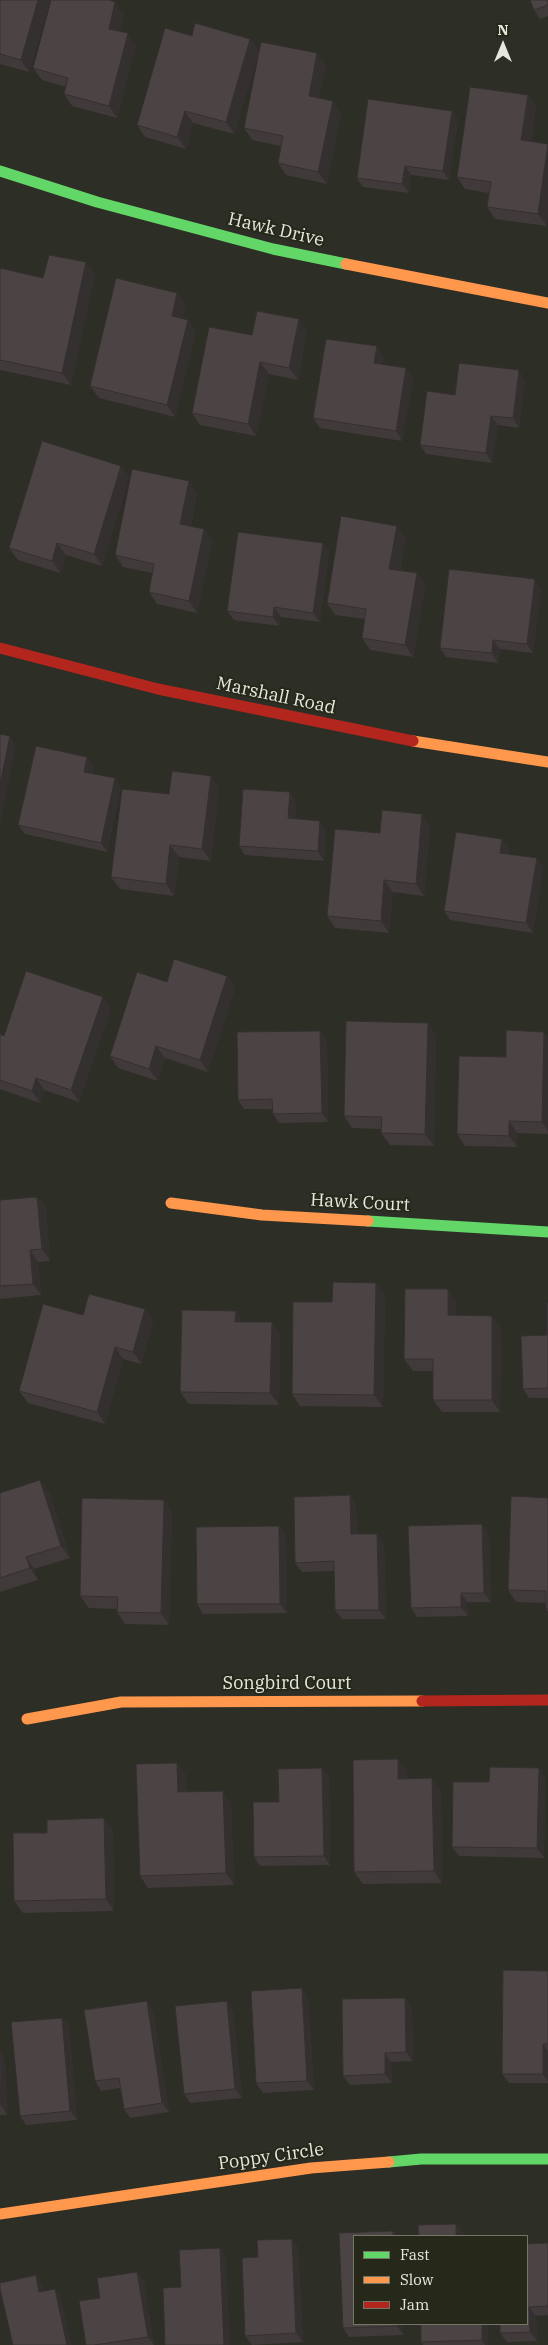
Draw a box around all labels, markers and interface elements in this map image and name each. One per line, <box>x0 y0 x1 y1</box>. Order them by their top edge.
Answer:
north arrow <box>478 20 528 70</box>
text: N <box>497 21 509 39</box>
street label: Hawk Drive <box>226 208 326 252</box>
street label: Marshall Road <box>214 673 338 719</box>
street label: Hawk Court <box>310 1190 410 1216</box>
street label: Songbird Court <box>223 1673 351 1695</box>
street label: Poppy Circle <box>217 2139 325 2175</box>
legend <box>353 2235 528 2325</box>
text: Fast <box>400 2245 430 2264</box>
text: Slow <box>400 2270 433 2289</box>
text: Jam <box>400 2295 429 2314</box>

